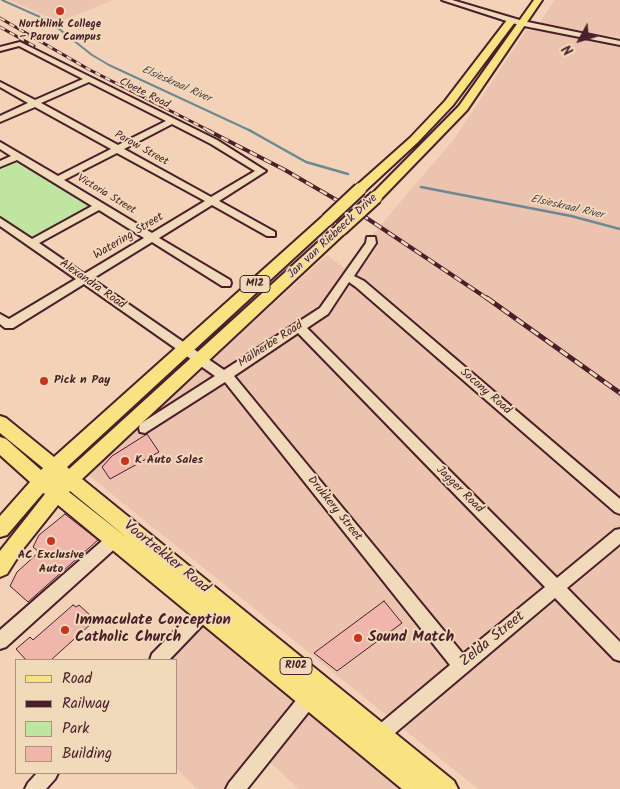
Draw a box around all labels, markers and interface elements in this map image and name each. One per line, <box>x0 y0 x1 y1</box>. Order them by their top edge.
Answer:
marker: Northlink College – Parow Campus <box>54 5 66 17</box>
north arrow <box>555 15 605 65</box>
place label: Northlink College – Parow Campus <box>19 18 101 44</box>
text: N <box>557 39 580 60</box>
water label: Elsieskraal River <box>139 64 213 106</box>
street label: Cloete Road <box>117 76 171 112</box>
street label: Parow Street <box>112 129 170 169</box>
street label: Victoria Street <box>74 172 138 218</box>
street label: Jan van Riebeeck Drive <box>285 192 381 282</box>
water label: Elsieskraal River <box>529 193 605 223</box>
street label: Watering Street <box>91 210 167 264</box>
street label: Alexandra Road <box>56 257 128 313</box>
road number: M12 <box>240 276 270 292</box>
street label: Malherbe Road <box>236 319 306 371</box>
street label: Socony Road <box>456 366 514 418</box>
place label: Pick n Pay <box>54 374 110 388</box>
marker: Pick n Pay <box>38 375 50 387</box>
place label: K Auto Sales <box>135 454 203 468</box>
marker: K Auto Sales <box>119 455 131 467</box>
street label: Jagger Road <box>432 463 486 517</box>
street label: Drukkery Street <box>304 474 364 544</box>
street label: Voortrekker Road <box>119 518 213 598</box>
marker: AC Exclusive Auto <box>45 535 57 547</box>
place label: AC Exclusive Auto <box>18 549 84 577</box>
street label: Zelda Street <box>457 608 529 672</box>
place label: Immaculate Conception Catholic Church <box>75 612 231 647</box>
marker: Immaculate Conception Catholic Church <box>59 624 71 636</box>
place label: Sound Match <box>368 629 454 647</box>
marker: Sound Match <box>352 632 364 644</box>
road number: R102 <box>280 658 312 674</box>
legend <box>15 659 178 774</box>
text: Road <box>62 667 92 691</box>
text: Railway <box>62 692 109 716</box>
text: Park <box>62 717 89 741</box>
text: Building <box>62 742 112 766</box>

